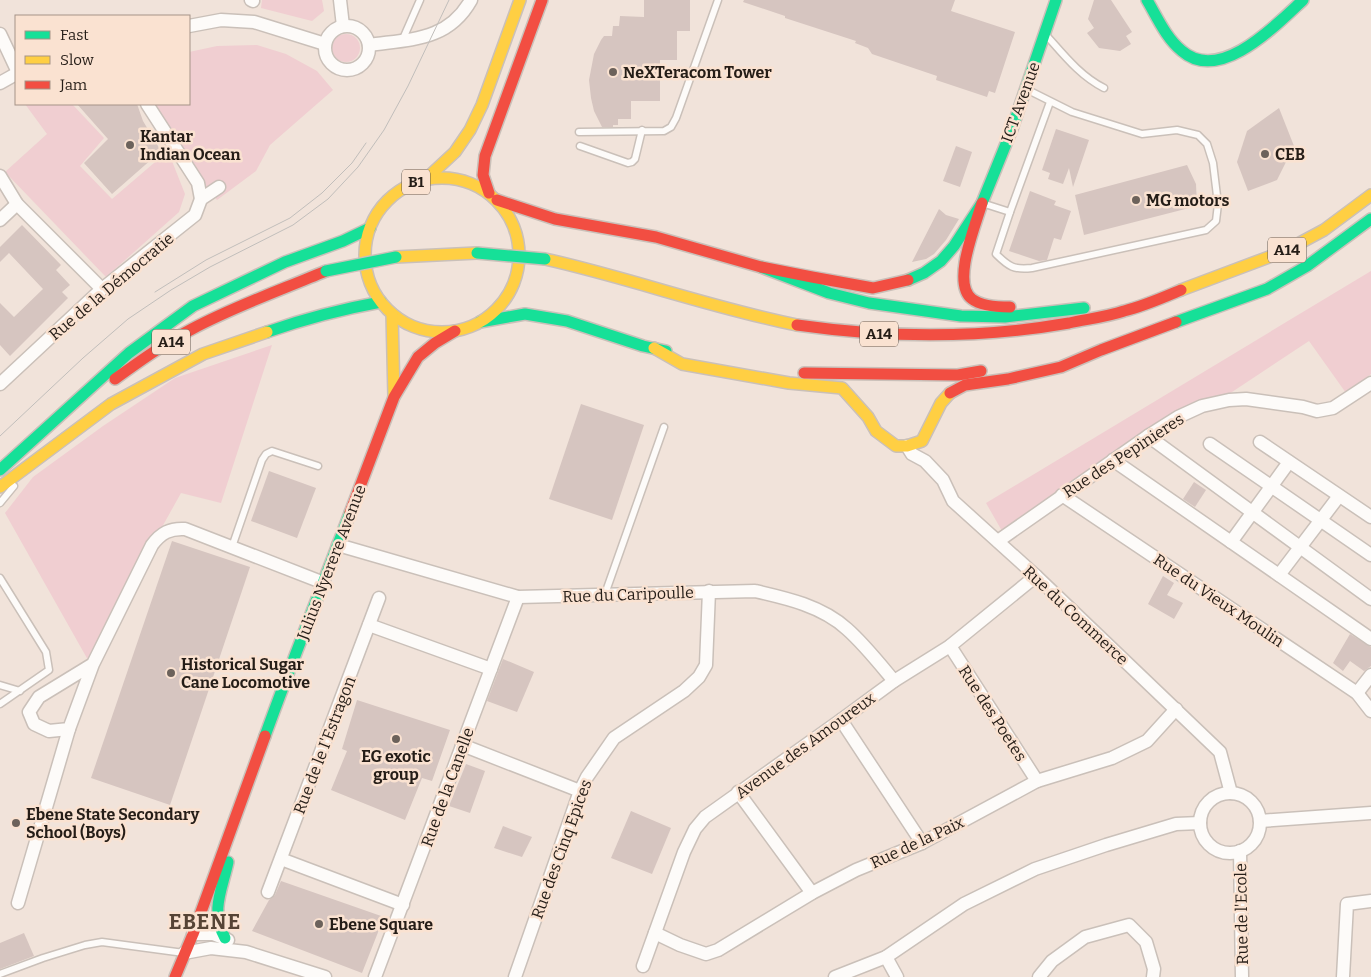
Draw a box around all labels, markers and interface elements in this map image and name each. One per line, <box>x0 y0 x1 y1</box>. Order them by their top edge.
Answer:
legend <box>15 15 190 105</box>
text: Fast <box>60 26 89 44</box>
text: Slow <box>60 51 95 69</box>
street label: ICT Avenue <box>997 59 1044 145</box>
place label: NeXTeracom Tower <box>623 63 772 82</box>
marker: NeXTeracom Tower <box>607 66 619 78</box>
text: Jam <box>59 76 88 94</box>
place label: Kantar Indian Ocean <box>140 127 241 164</box>
marker: Kantar Indian Ocean <box>124 139 136 151</box>
place label: CEB <box>1275 145 1305 164</box>
marker: CEB <box>1259 148 1271 160</box>
road number: B1 <box>402 170 430 194</box>
place label: MG motors <box>1146 191 1229 210</box>
marker: MG motors <box>1130 194 1142 206</box>
street label: Rue de la Démocratie <box>45 229 178 344</box>
road number: A14 <box>1268 238 1306 262</box>
road number: A14 <box>860 322 898 346</box>
road number: A14 <box>152 330 190 354</box>
street label: Rue des Pepinieres <box>1059 409 1187 502</box>
street label: Julius Nyerere Avenue <box>293 482 370 643</box>
street label: Rue du Vieux Moulin <box>1150 550 1288 651</box>
street label: Rue du Commerce <box>1019 562 1132 669</box>
street label: Rue du Caripoulle <box>562 583 694 606</box>
place label: Historical Sugar Cane Locomotive <box>181 655 310 692</box>
street label: Rue des Poetes <box>955 662 1031 765</box>
marker: Historical Sugar Cane Locomotive <box>165 667 177 679</box>
street label: Rue de le I'Estragon <box>289 674 360 817</box>
street label: Avenue des Amoureux <box>732 688 879 802</box>
street label: Rue de la Canelle <box>417 725 478 849</box>
marker: EG exotic group <box>390 733 402 745</box>
place label: EG exotic group <box>361 747 431 784</box>
street label: Rue des Cinq Epices <box>527 777 596 921</box>
place label: Ebene State Secondary School (Boys) <box>26 805 199 842</box>
street label: Rue de la Paix <box>867 812 967 872</box>
marker: Ebene State Secondary School (Boys) <box>10 817 22 829</box>
street label: Rue de l'Ecole <box>1231 863 1252 965</box>
district label: EBENE <box>169 909 241 935</box>
place label: Ebene Square <box>329 915 433 934</box>
marker: Ebene Square <box>313 918 325 930</box>

